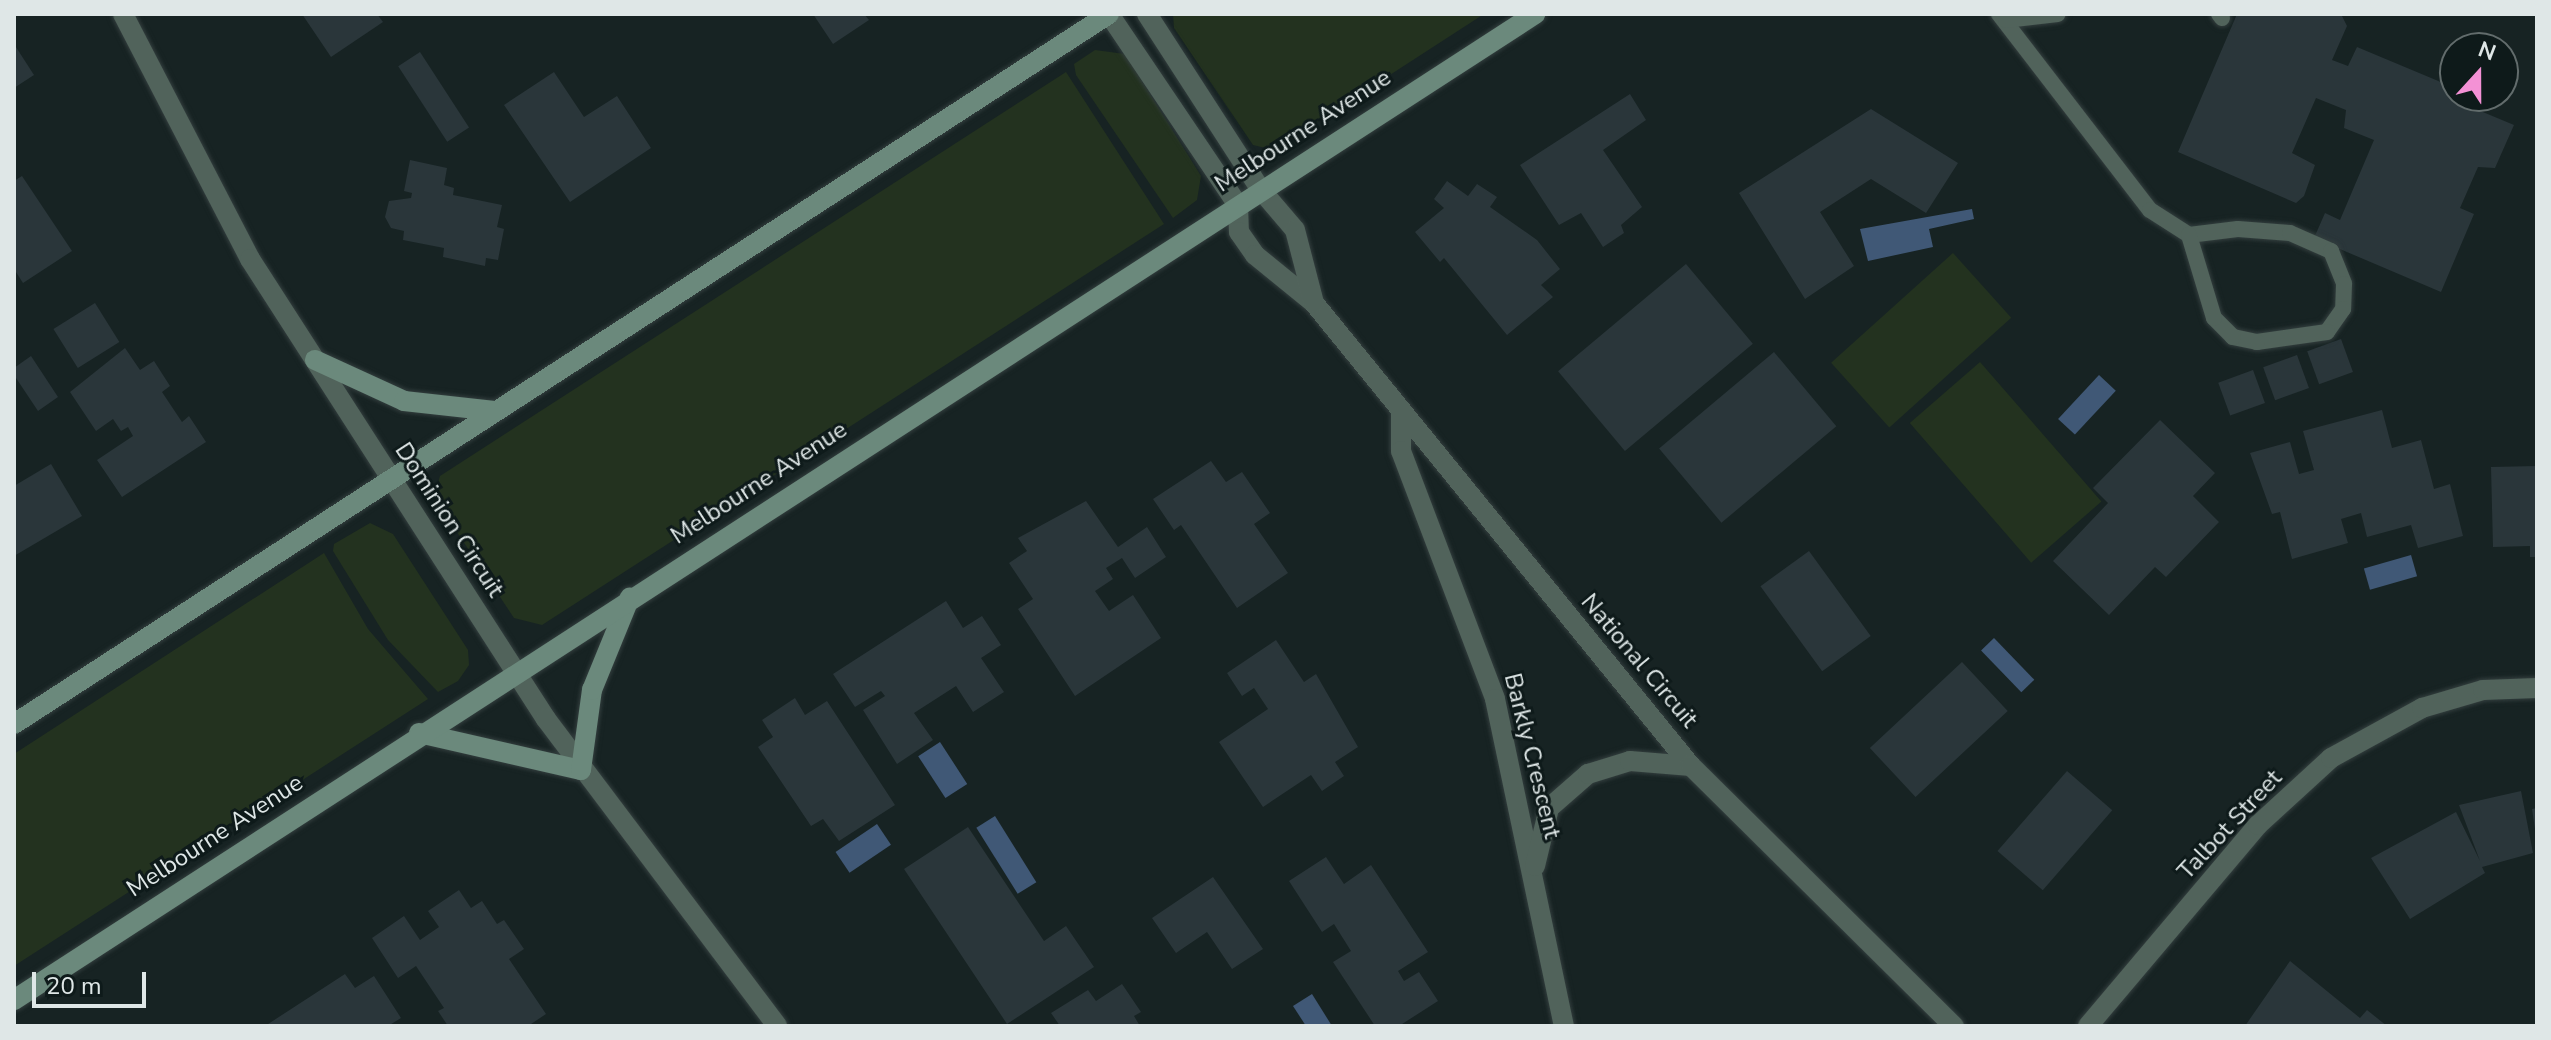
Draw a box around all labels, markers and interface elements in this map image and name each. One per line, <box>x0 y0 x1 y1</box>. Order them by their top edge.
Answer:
north arrow <box>2439 32 2519 112</box>
text: N <box>2474 35 2500 68</box>
street label: Melbourne Avenue <box>1210 63 1396 199</box>
street label: Melbourne Avenue <box>666 415 852 551</box>
street label: Dominion Circuit <box>388 437 510 603</box>
street label: National Circuit <box>1575 588 1703 734</box>
street label: Barkly Crescent <box>1498 670 1566 842</box>
street label: Talbot Street <box>2172 764 2288 886</box>
street label: Melbourne Avenue <box>122 768 308 904</box>
scale bar <box>36 956 150 1006</box>
text: 20 m <box>46 970 102 1002</box>

